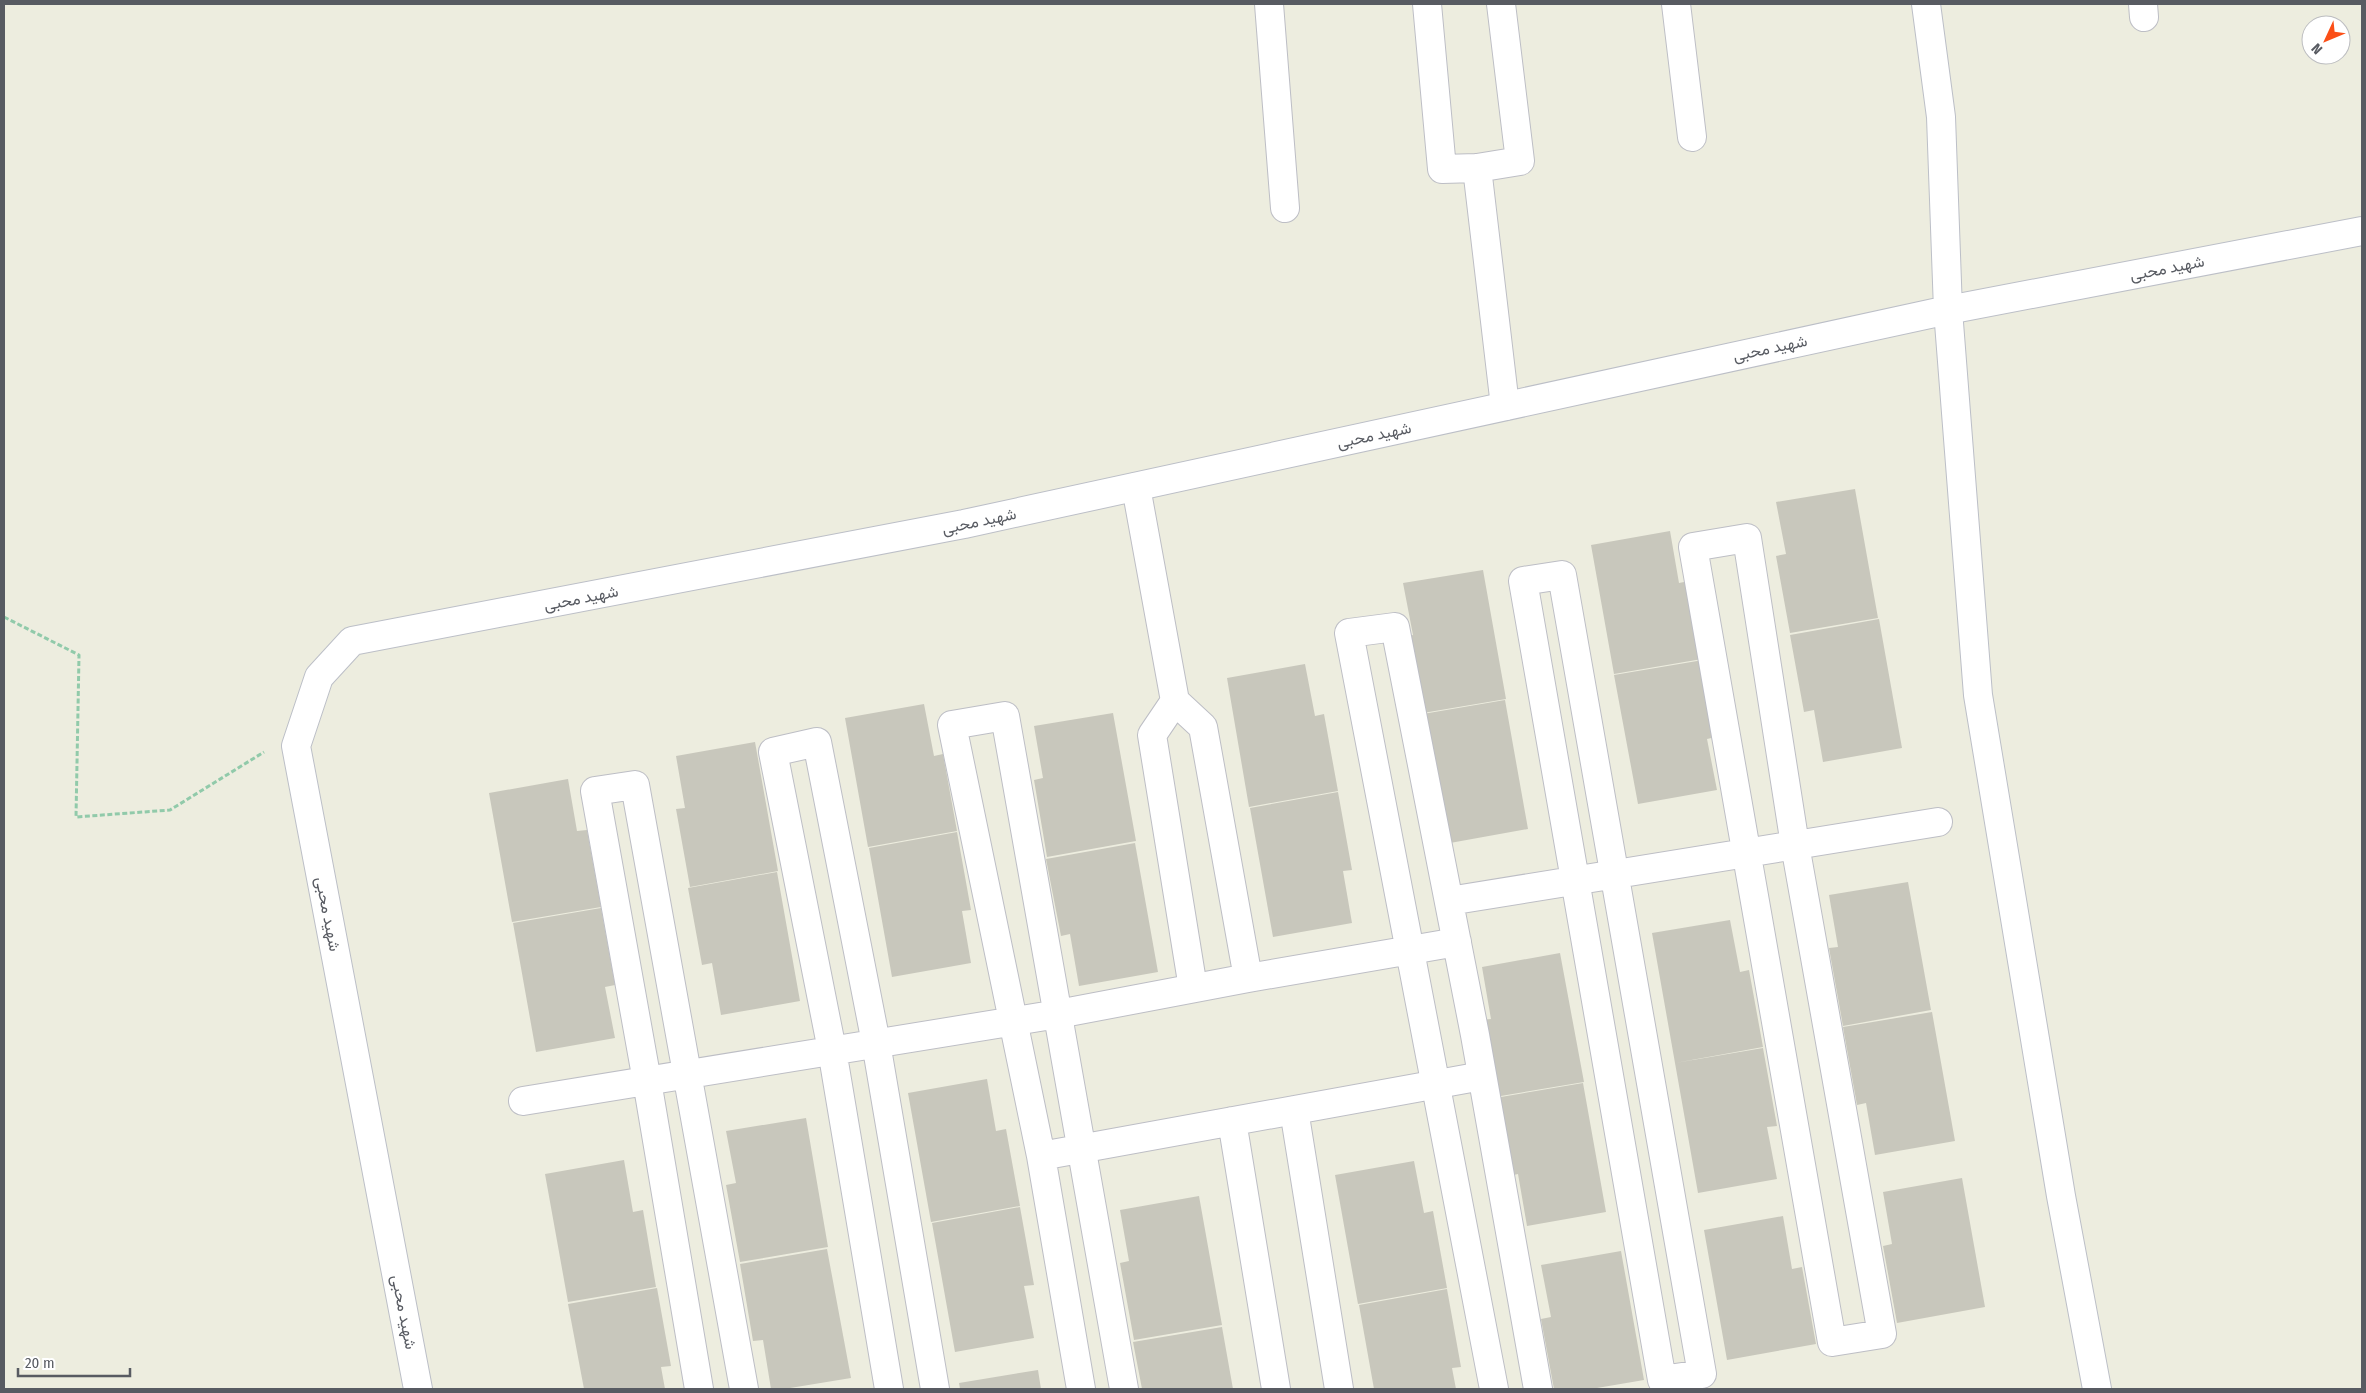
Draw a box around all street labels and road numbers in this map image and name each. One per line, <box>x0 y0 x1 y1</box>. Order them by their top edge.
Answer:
street label: شهید محبی <box>2128 251 2206 286</box>
street label: شهید محبی <box>1731 331 1809 366</box>
street label: شهید محبی <box>1335 418 1413 453</box>
street label: شهید محبی <box>940 504 1018 539</box>
street label: شهید محبی <box>542 581 620 616</box>
street label: شهید محبی <box>310 875 345 953</box>
street label: شهید محبی <box>386 1273 421 1351</box>

